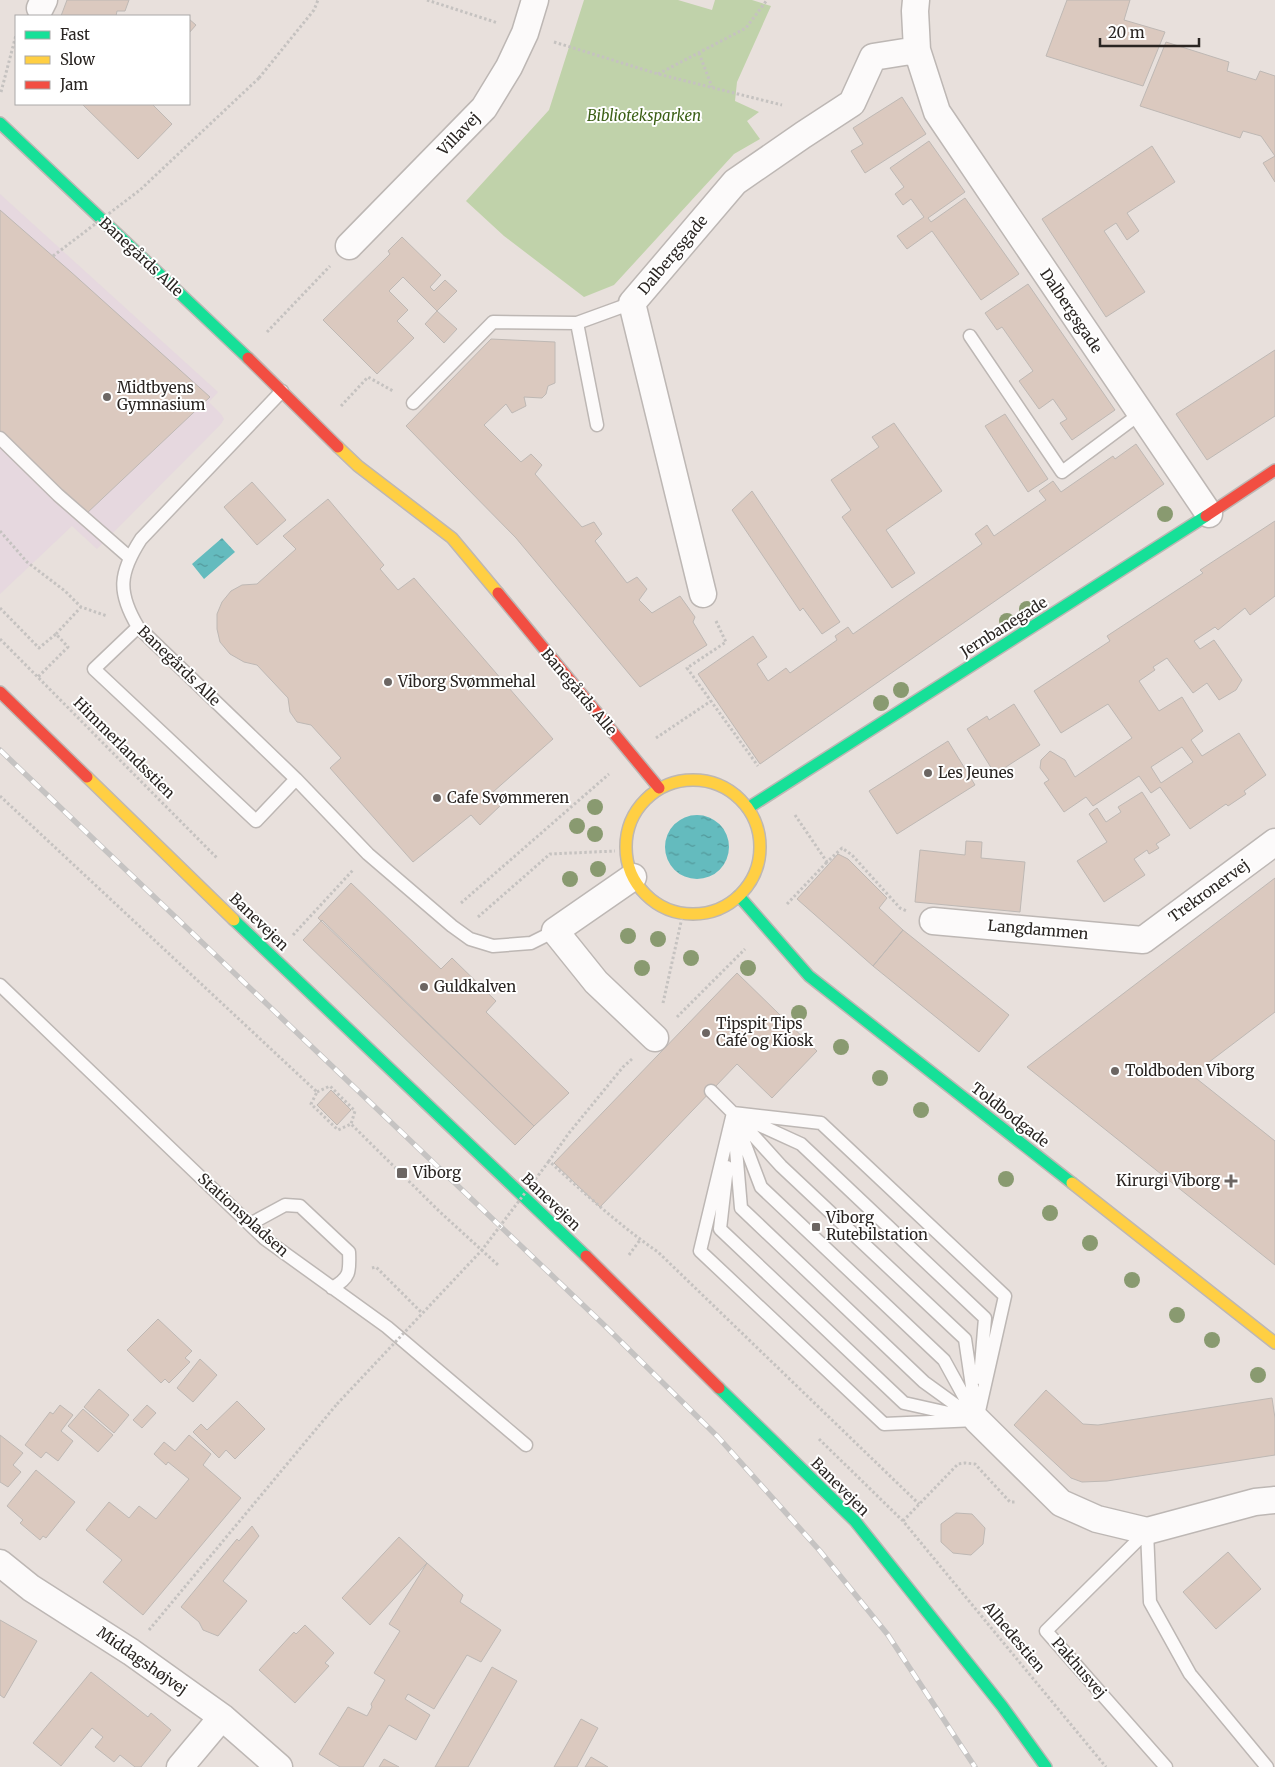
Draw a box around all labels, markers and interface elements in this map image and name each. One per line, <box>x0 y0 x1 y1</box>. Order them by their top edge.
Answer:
legend <box>15 15 190 105</box>
scale bar <box>1100 15 1199 47</box>
text: 20 m <box>1108 23 1145 42</box>
text: Fast <box>60 25 90 44</box>
text: Slow <box>60 50 95 69</box>
text: Jam <box>59 75 88 94</box>
park label: Biblioteksparken <box>587 106 701 125</box>
street label: Villavej <box>433 108 484 160</box>
street label: Dalbergsgade <box>634 211 711 298</box>
street label: Banegårds Alle <box>96 213 187 300</box>
street label: Dalbergsgade <box>1036 265 1107 357</box>
place label: Midtbyens Gymnasium <box>117 378 206 414</box>
marker: Midtbyens Gymnasium <box>101 391 113 403</box>
street label: Jernbanegade <box>956 592 1051 661</box>
street label: Banegårds Alle <box>134 621 225 710</box>
street label: Banegårds Alle <box>538 644 621 739</box>
place label: Viborg Svømmehal <box>397 672 536 691</box>
marker: Viborg Svømmehal <box>382 676 394 688</box>
street label: Himmerlandsstien <box>70 693 179 802</box>
place label: Les Jeunes <box>938 763 1014 782</box>
marker: Les Jeunes <box>922 767 934 779</box>
place label: Cafe Svømmeren <box>447 788 569 807</box>
marker: Cafe Svømmeren <box>431 792 443 804</box>
street label: Trekronervej <box>1165 855 1253 926</box>
street label: Banevejen <box>226 889 293 955</box>
street label: Langdammen <box>987 916 1089 943</box>
place label: Guldkalven <box>434 977 516 996</box>
marker: Guldkalven <box>418 981 430 993</box>
place label: Tipspit Tips Café og Kiosk <box>716 1014 814 1050</box>
marker: Tipspit Tips Café og Kiosk <box>700 1027 712 1039</box>
place label: Toldboden Viborg <box>1125 1061 1254 1080</box>
marker: Toldboden Viborg <box>1109 1065 1121 1077</box>
street label: Toldbodgade <box>967 1078 1053 1151</box>
place label: Viborg <box>412 1163 461 1182</box>
marker: Viborg <box>395 1166 409 1180</box>
street label: Stationspladsen <box>194 1169 293 1260</box>
street label: Banevejen <box>518 1169 585 1235</box>
place label: Kirurgi Viborg <box>1116 1171 1220 1190</box>
marker: Kirurgi Viborg <box>1224 1174 1238 1188</box>
place label: Viborg Rutebilstation <box>825 1208 928 1244</box>
marker: Viborg Rutebilstation <box>810 1221 822 1233</box>
street label: Banevejen <box>807 1453 874 1520</box>
street label: Alhedestien <box>979 1597 1049 1676</box>
street label: Middagshøjvej <box>93 1622 191 1699</box>
street label: Pakhusvej <box>1048 1634 1111 1702</box>

